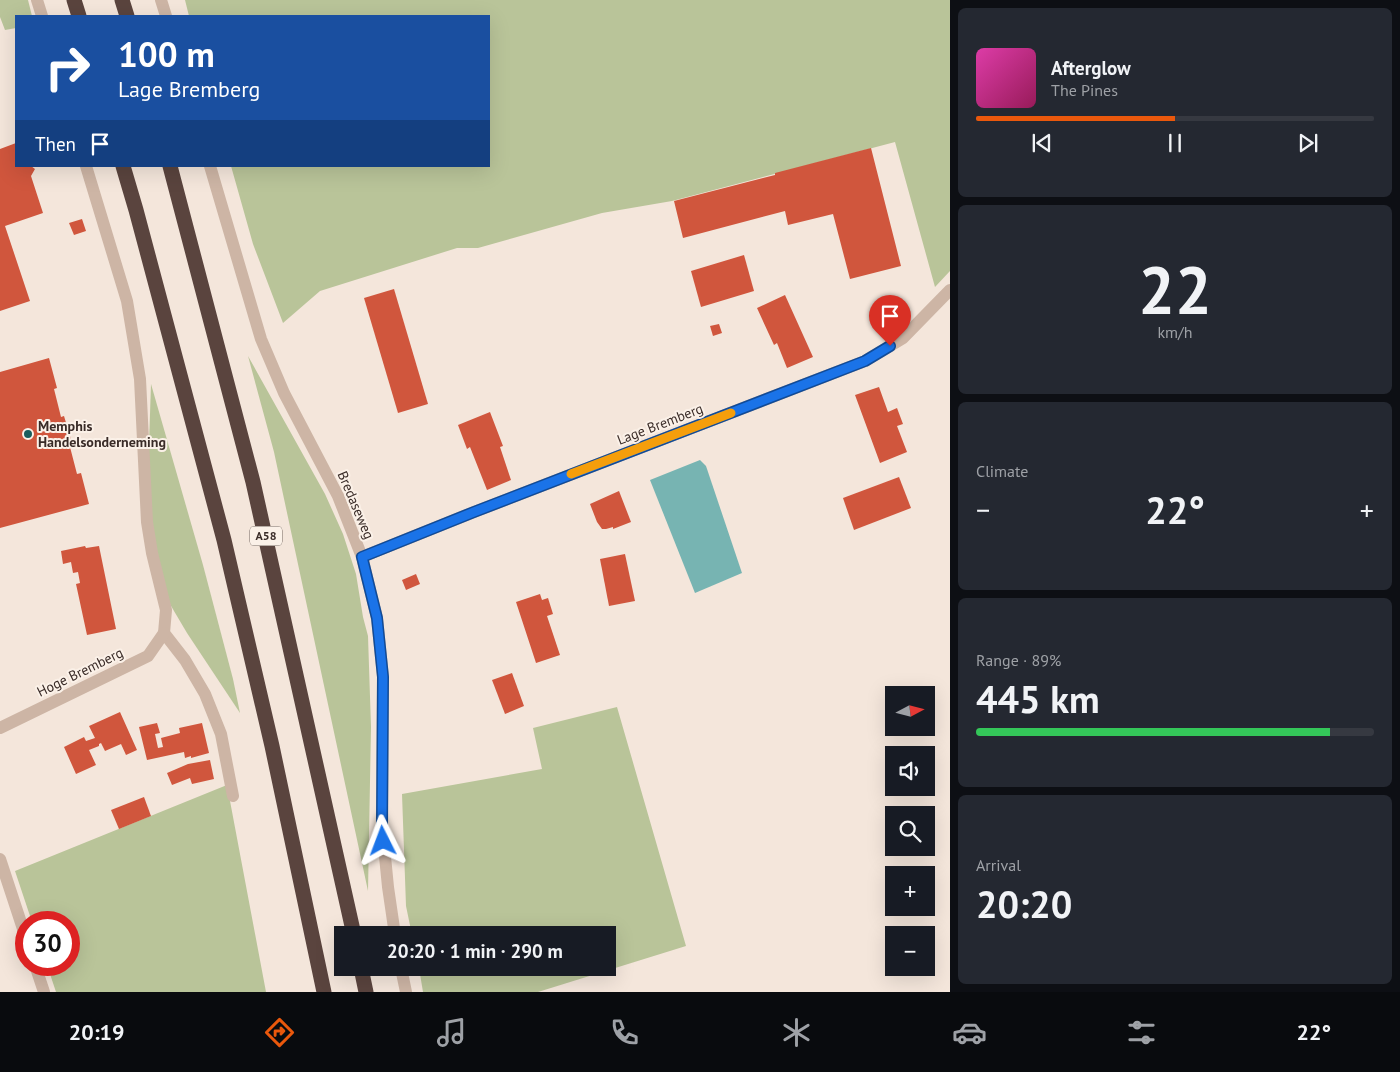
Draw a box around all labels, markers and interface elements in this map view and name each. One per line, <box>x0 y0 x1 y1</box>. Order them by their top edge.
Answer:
text: 100 m <box>118 31 215 77</box>
icon: right <box>35 35 100 100</box>
text: Afterglow <box>1051 56 1131 80</box>
text: Lage Bremberg <box>118 75 260 103</box>
text: The Pines <box>1051 80 1118 100</box>
icon: previous <box>1028 129 1056 157</box>
icon: pause <box>1161 129 1189 157</box>
icon: next <box>1294 129 1322 157</box>
icon: arrive <box>86 130 114 158</box>
text: Then <box>35 132 76 156</box>
text: 22 <box>1138 247 1212 331</box>
pin <box>869 295 911 346</box>
icon: arrive <box>876 302 904 330</box>
text: km/h <box>1157 322 1193 342</box>
street label: Lage Bremberg <box>614 399 706 449</box>
place label: Memphis Handelsonderneming <box>38 417 166 451</box>
marker: Memphis Handelsonderneming <box>22 428 34 440</box>
text: Climate <box>976 461 1028 481</box>
street label: Bredaseweg <box>334 468 378 542</box>
text: 22° <box>1145 485 1205 534</box>
text: − <box>976 491 990 528</box>
text: + <box>1360 491 1374 528</box>
road number: A58 <box>250 526 282 546</box>
street label: Hoge Bremberg <box>34 643 126 701</box>
text: Range · 89% <box>976 650 1061 670</box>
text: 445 km <box>976 674 1100 723</box>
north arrow <box>885 686 935 736</box>
map controls <box>885 686 935 976</box>
button: sound <box>885 746 935 796</box>
button: search <box>885 806 935 856</box>
position arrow <box>356 814 408 866</box>
text: Arrival <box>976 855 1021 875</box>
button: + <box>885 866 935 916</box>
text: 20:20 <box>976 879 1072 928</box>
speed limit sign: 30 <box>15 911 80 976</box>
button: − <box>885 926 935 976</box>
text: 20:20 · 1 min · 290 m <box>387 939 563 963</box>
icon: directions <box>262 1015 297 1050</box>
icon: music <box>434 1015 469 1050</box>
icon: phone <box>607 1015 642 1050</box>
icon: climate <box>779 1015 814 1050</box>
icon: car <box>952 1015 987 1050</box>
icon: filters <box>1124 1015 1159 1050</box>
text: 20:19 <box>69 1018 125 1046</box>
text: 22° <box>1297 1018 1331 1046</box>

